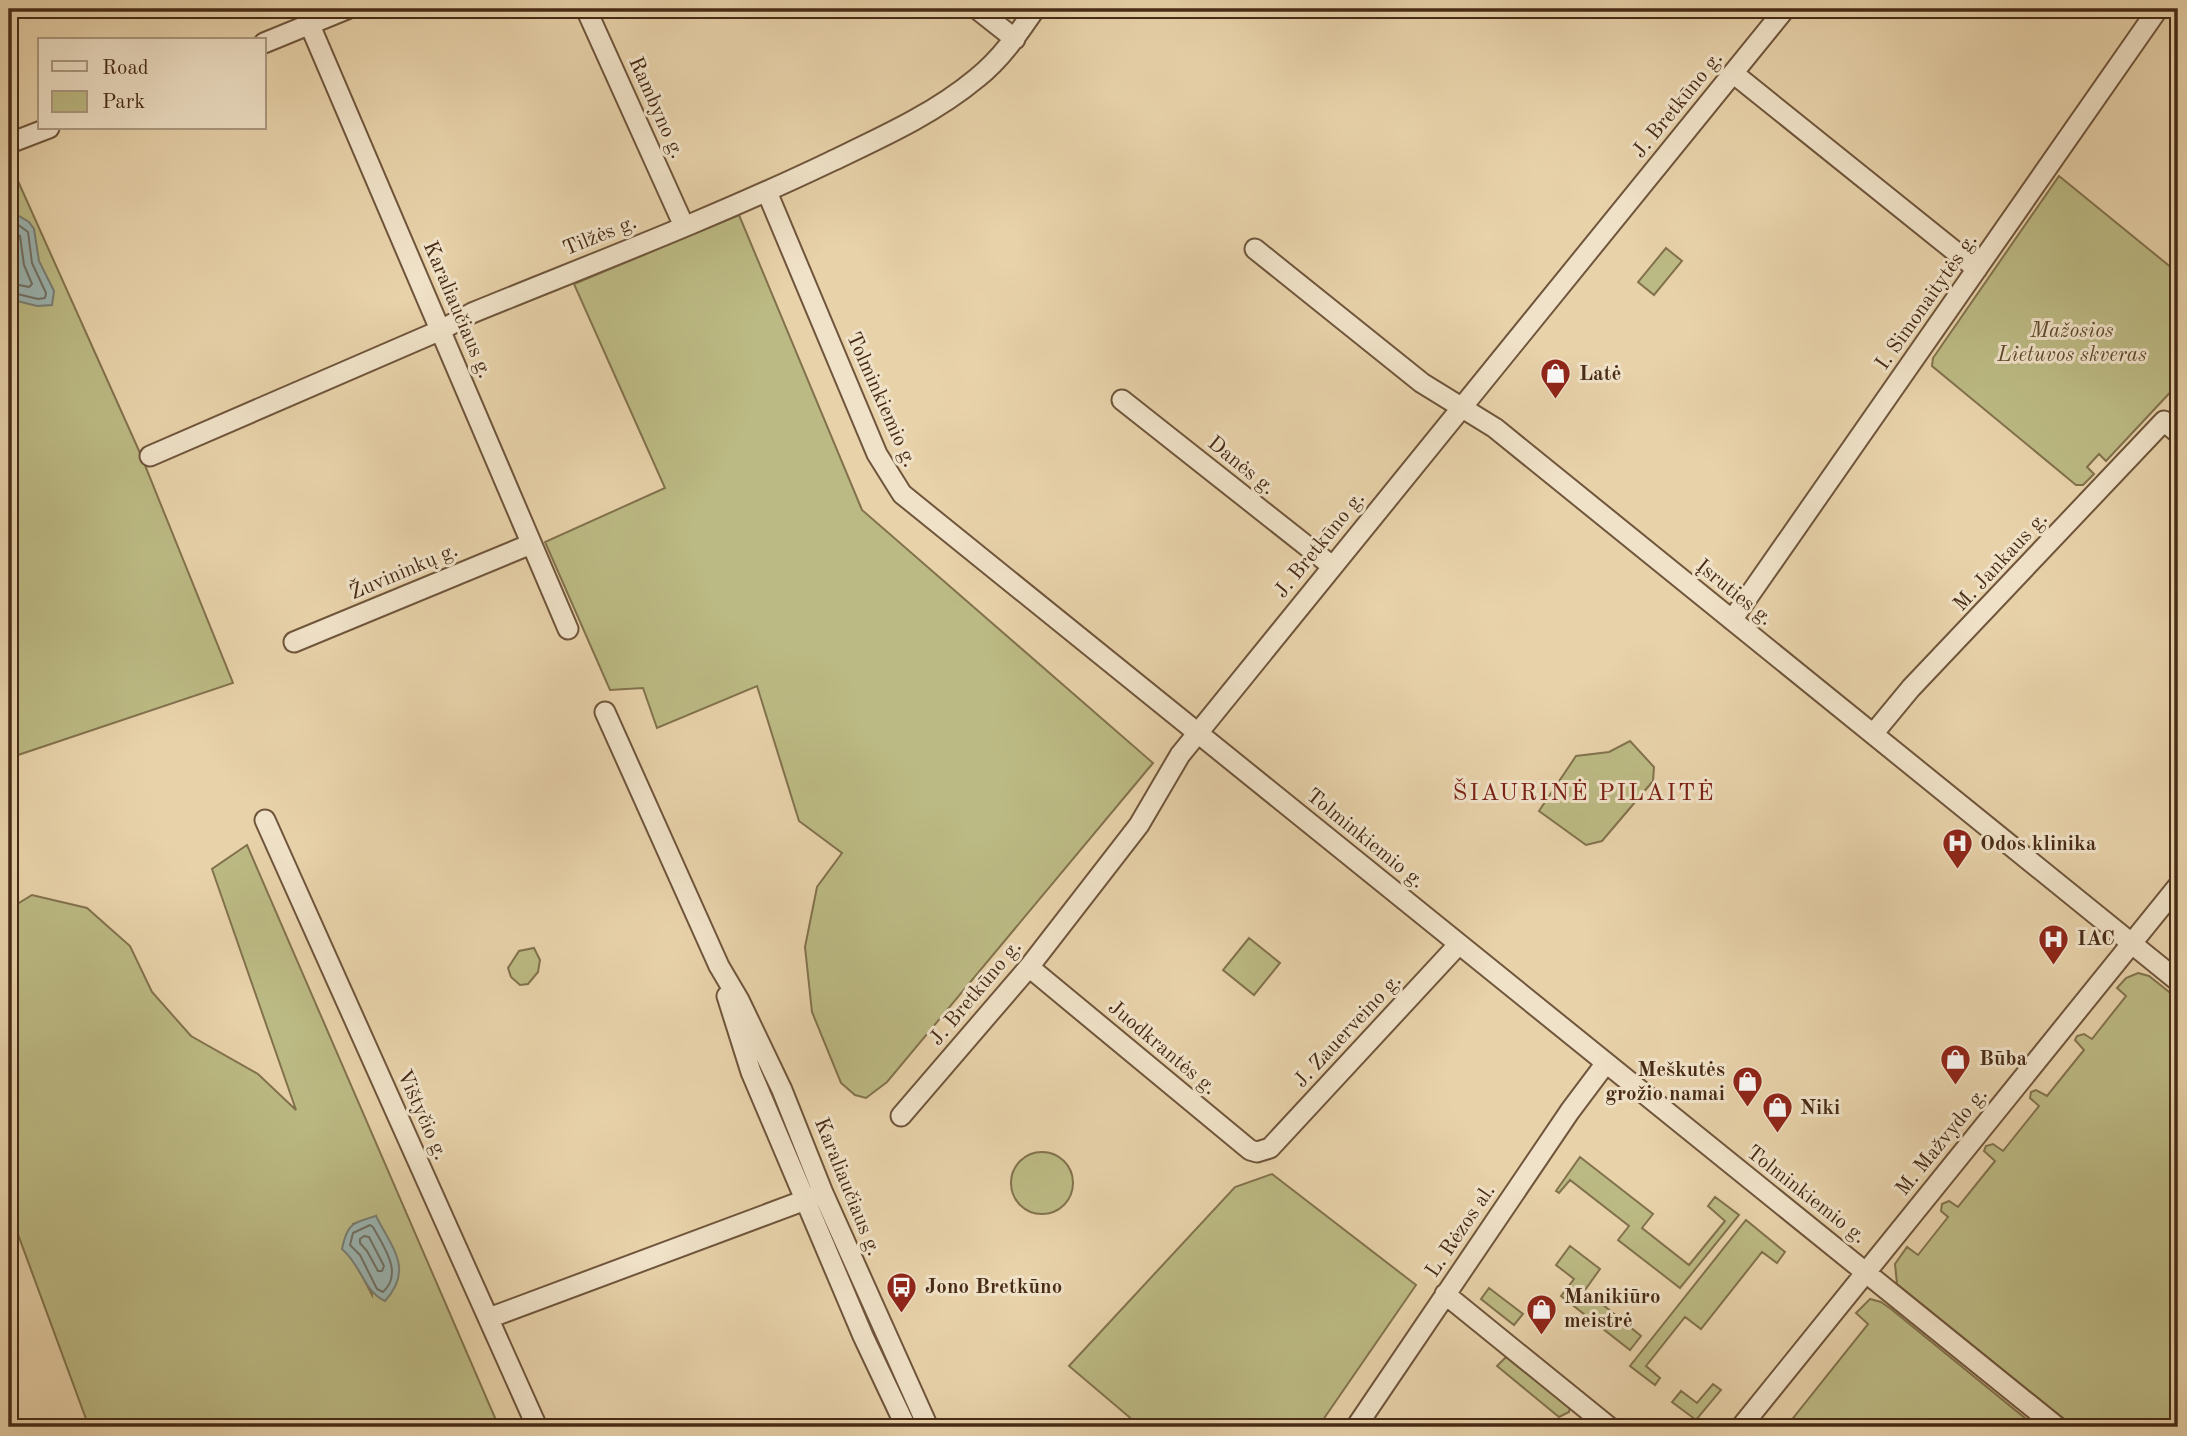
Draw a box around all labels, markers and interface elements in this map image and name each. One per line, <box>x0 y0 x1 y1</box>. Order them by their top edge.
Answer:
legend <box>38 38 266 130</box>
street label: J. Bretkūno g. <box>1629 48 1727 162</box>
street label: Rambyno g. <box>624 54 688 162</box>
text: Road <box>102 58 149 79</box>
text: Park <box>102 92 145 113</box>
street label: Tilžės g. <box>560 212 640 260</box>
street label: I. Simonaitytės g. <box>1872 230 1982 374</box>
street label: Karaliaučiaus g. <box>419 238 495 382</box>
park label: Mažosios Lietuvos skveras <box>1996 321 2147 366</box>
street label: Tolminkiemio g. <box>842 329 920 471</box>
shop icon: Latė <box>1539 357 1573 401</box>
place label: Latė <box>1579 364 1621 385</box>
street label: Danės g. <box>1203 433 1279 499</box>
street label: J. Bretkūno g. <box>1271 488 1369 602</box>
street label: M. Jankaus g. <box>1950 508 2052 616</box>
street label: Žuvininkų g. <box>345 536 461 604</box>
street label: Įsruties g. <box>1692 556 1776 630</box>
district label: ŠIAURINĖ PILAITĖ <box>1452 777 1716 806</box>
street label: Tolminkiemio g. <box>1302 785 1428 893</box>
hospital icon: Odos klinika <box>1940 827 1974 871</box>
place label: Odos klinika <box>1980 834 2097 855</box>
hospital icon: IAC <box>2037 922 2071 966</box>
place label: IAC <box>2077 929 2115 950</box>
street label: J. Bretkūno g. <box>926 936 1026 1050</box>
street label: J. Zauerveino g. <box>1290 970 1406 1092</box>
street label: Juodkrantės g. <box>1104 997 1220 1099</box>
shop icon: Būba <box>1939 1042 1973 1086</box>
place label: Būba <box>1979 1049 2028 1070</box>
place label: Meškutės grožio namai <box>1605 1060 1725 1105</box>
shop icon: Meškutės grožio namai <box>1731 1065 1765 1109</box>
street label: Vištyčio g. <box>393 1067 451 1163</box>
street label: M. Mažvydo g. <box>1892 1084 1992 1200</box>
shop icon: Niki <box>1760 1091 1794 1135</box>
place label: Niki <box>1800 1098 1840 1119</box>
street label: Karaliaučiaus g. <box>810 1115 884 1259</box>
street label: Tolminkiemio g. <box>1742 1142 1870 1248</box>
street label: L. Rėzos al. <box>1422 1181 1500 1281</box>
bus stop icon: Jono Bretkūno <box>885 1270 919 1314</box>
place label: Jono Bretkūno <box>925 1277 1062 1298</box>
place label: Manikiūro meistrė <box>1564 1287 1660 1332</box>
shop icon: Manikiūro meistrė <box>1524 1292 1558 1336</box>

